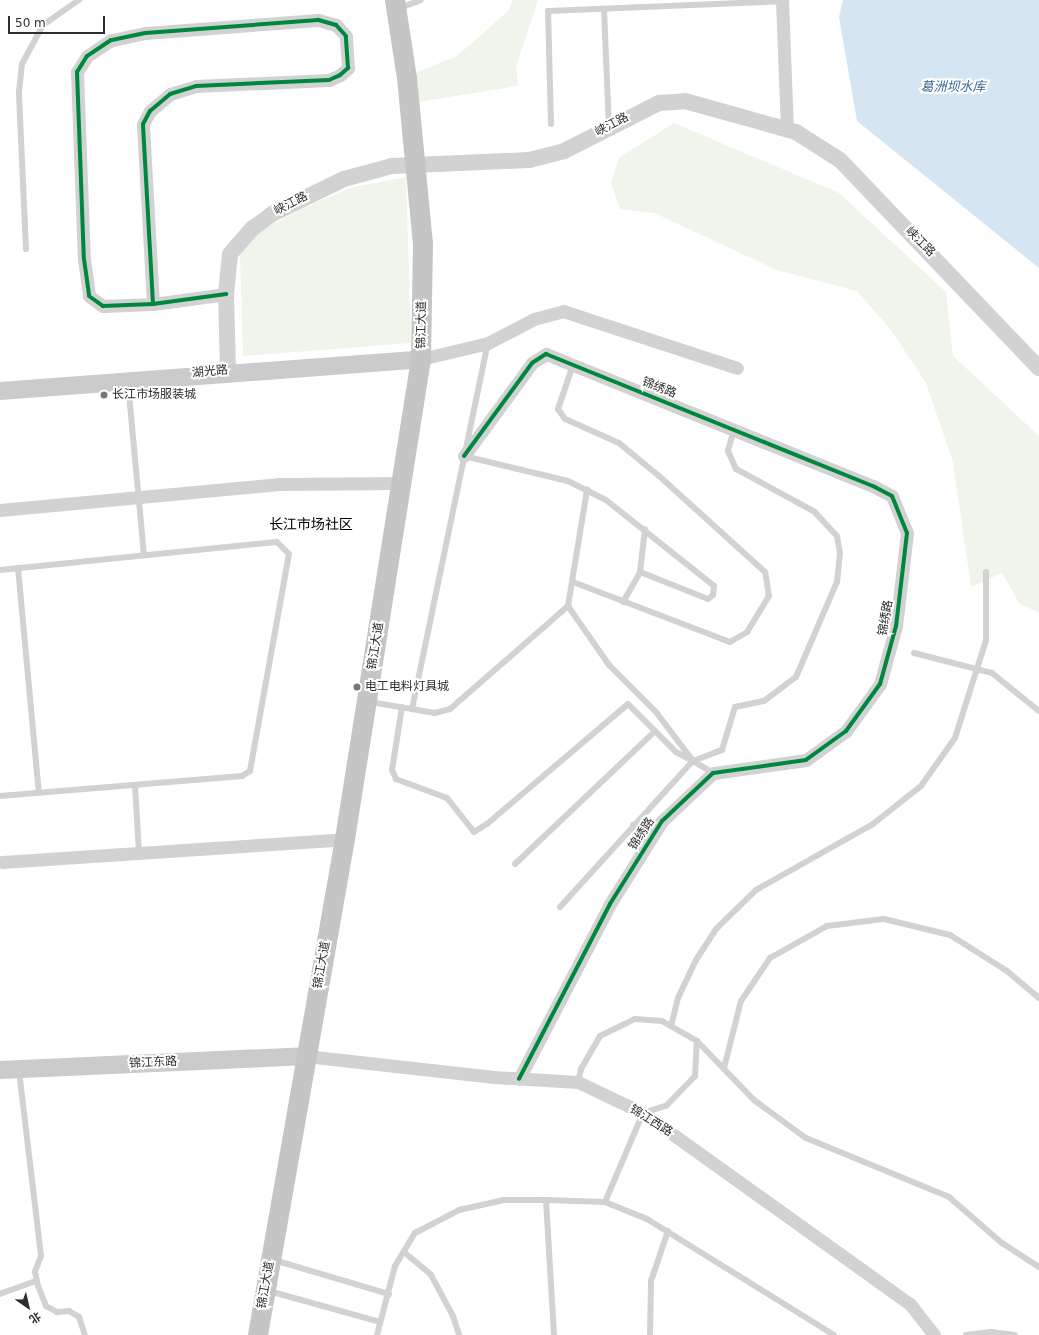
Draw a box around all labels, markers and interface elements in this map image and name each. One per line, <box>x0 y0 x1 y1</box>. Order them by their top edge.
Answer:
scale bar <box>10 8 107 34</box>
text: 50 m <box>15 16 46 30</box>
water label: 葛洲坝水库 <box>921 79 985 95</box>
street label: 峡江路 <box>593 110 631 140</box>
street label: 峡江路 <box>272 189 310 219</box>
street label: 峡江路 <box>902 224 938 260</box>
street label: 锦江大道 <box>414 301 430 349</box>
street label: 湖光路 <box>191 363 229 381</box>
street label: 锦绣路 <box>640 375 678 401</box>
place label: 长江市场服装城 <box>112 388 196 402</box>
marker: 长江市场服装城 <box>99 390 109 400</box>
district label: 长江市场社区 <box>269 516 353 532</box>
street label: 锦绣路 <box>876 599 896 637</box>
street label: 锦江大道 <box>365 621 387 671</box>
place label: 电工电料灯具城 <box>365 680 449 694</box>
marker: 电工电料灯具城 <box>352 682 362 692</box>
street label: 锦绣路 <box>626 815 658 853</box>
street label: 锦江大道 <box>311 940 333 990</box>
street label: 锦江东路 <box>129 1055 177 1071</box>
street label: 锦江西路 <box>627 1102 675 1140</box>
street label: 锦江大道 <box>255 1260 277 1310</box>
north arrow <box>8 1287 48 1327</box>
text: 北 <box>27 1309 43 1326</box>

